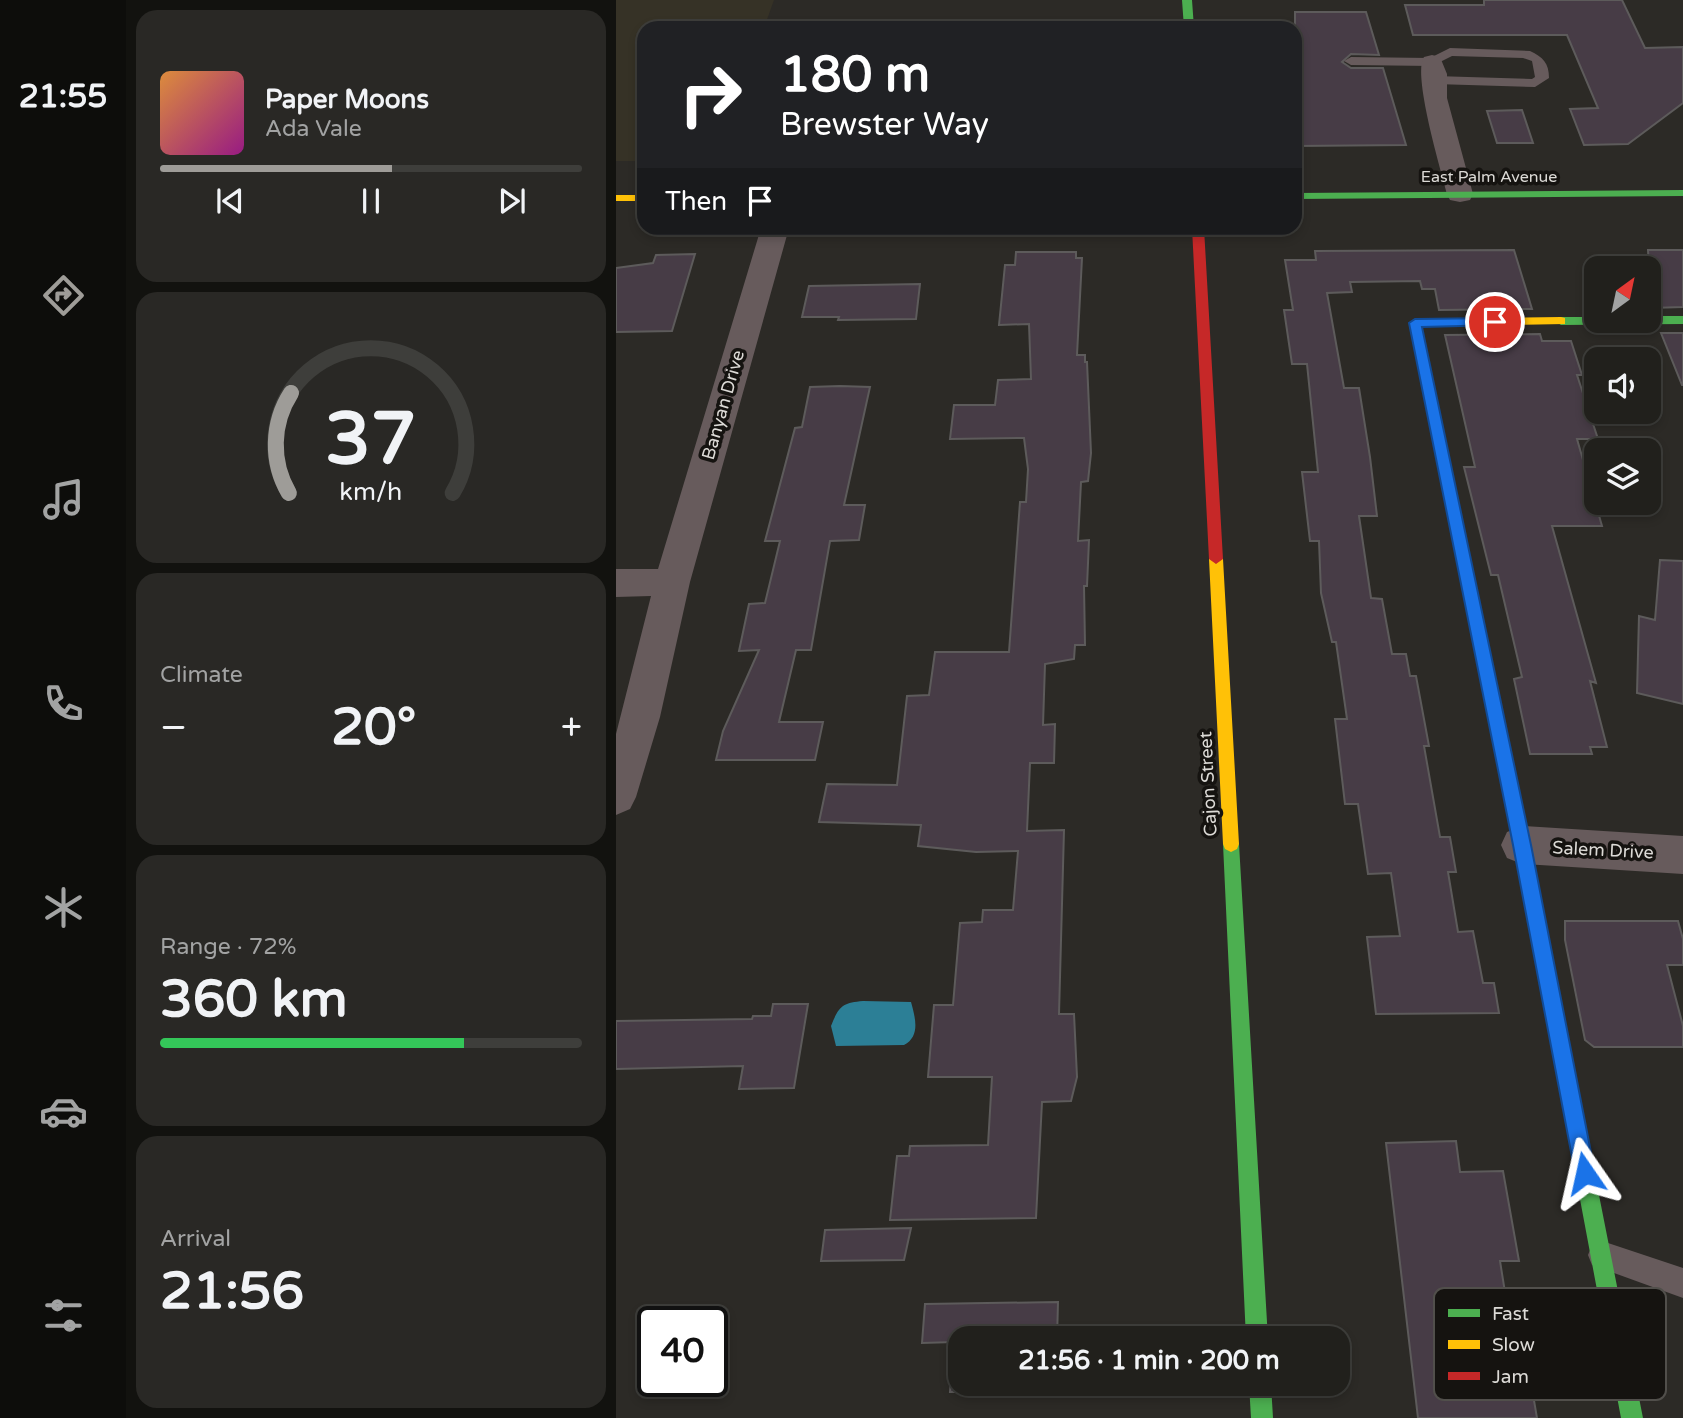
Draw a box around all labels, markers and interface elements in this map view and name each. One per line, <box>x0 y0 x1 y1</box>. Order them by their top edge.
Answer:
text: 180 m <box>780 46 930 105</box>
icon: right <box>665 49 756 140</box>
text: 21:55 <box>19 78 107 116</box>
text: Paper Moons <box>265 84 429 115</box>
text: Brewster Way <box>780 106 989 144</box>
text: Ada Vale <box>265 115 362 143</box>
street label: East Palm Avenue <box>1421 167 1557 187</box>
icon: previous <box>211 182 249 220</box>
icon: pause <box>352 182 390 220</box>
icon: next <box>493 182 531 220</box>
icon: arrive <box>741 182 779 220</box>
text: Then <box>665 186 727 217</box>
north arrow <box>1584 256 1661 332</box>
map controls <box>1584 256 1661 515</box>
icon: directions <box>39 271 88 320</box>
pin <box>1465 292 1525 352</box>
icon: arrive <box>1476 303 1514 341</box>
button: sound <box>1584 347 1661 424</box>
street label: Banyan Drive <box>697 348 749 462</box>
text: 37 <box>325 397 417 485</box>
button: layers <box>1584 438 1661 515</box>
icon: music <box>39 475 88 524</box>
text: km/h <box>340 477 402 507</box>
text: Climate <box>160 661 243 689</box>
icon: phone <box>39 679 88 728</box>
text: 20° <box>331 696 416 759</box>
text: − <box>160 705 187 751</box>
text: + <box>561 705 582 751</box>
street label: Cajon Street <box>1194 731 1222 837</box>
street label: Salem Drive <box>1552 836 1654 864</box>
icon: climate <box>39 883 88 932</box>
text: Range · 72% <box>160 933 296 961</box>
text: 360 km <box>160 968 348 1031</box>
icon: car <box>39 1087 88 1136</box>
position arrow <box>1548 1136 1622 1210</box>
text: Arrival <box>160 1225 231 1253</box>
text: 21:56 <box>160 1260 304 1323</box>
legend <box>1434 1288 1666 1400</box>
icon: filters <box>39 1291 88 1340</box>
text: Fast <box>1492 1303 1529 1325</box>
speed limit sign: 40 <box>637 1306 728 1397</box>
text: Slow <box>1492 1334 1535 1356</box>
text: 21:56 · 1 min · 200 m <box>1018 1345 1280 1376</box>
text: Jam <box>1492 1366 1529 1388</box>

